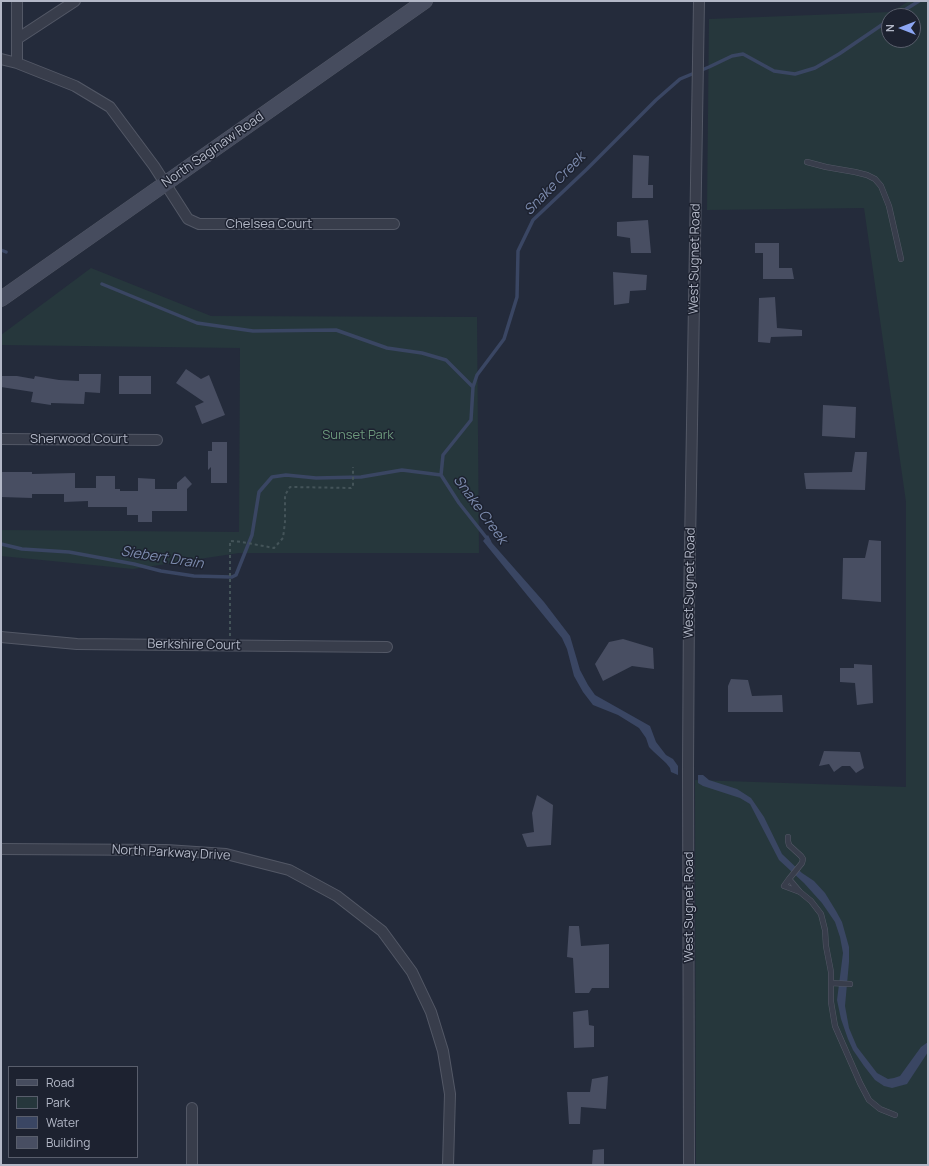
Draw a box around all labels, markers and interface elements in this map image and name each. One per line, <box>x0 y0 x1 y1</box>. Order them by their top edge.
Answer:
north arrow <box>881 8 921 48</box>
text: N <box>882 24 897 32</box>
street label: North Saginaw Road <box>159 109 267 191</box>
water label: Snake Creek <box>521 149 589 219</box>
street label: West Sugnet Road <box>686 203 704 315</box>
street label: Chelsea Court <box>226 216 312 232</box>
park label: Sunset Park <box>322 427 394 443</box>
street label: Sherwood Court <box>30 431 128 447</box>
water label: Snake Creek <box>449 472 511 548</box>
street label: West Sugnet Road <box>681 527 699 639</box>
water label: Siebert Drain <box>119 543 205 573</box>
street label: Berkshire Court <box>147 636 241 654</box>
street label: North Parkway Drive <box>111 842 231 864</box>
street label: West Sugnet Road <box>681 852 697 962</box>
legend <box>8 1066 138 1158</box>
text: Road <box>46 1074 74 1091</box>
text: Park <box>46 1094 70 1111</box>
text: Water <box>46 1114 79 1131</box>
text: Building <box>46 1134 90 1151</box>

